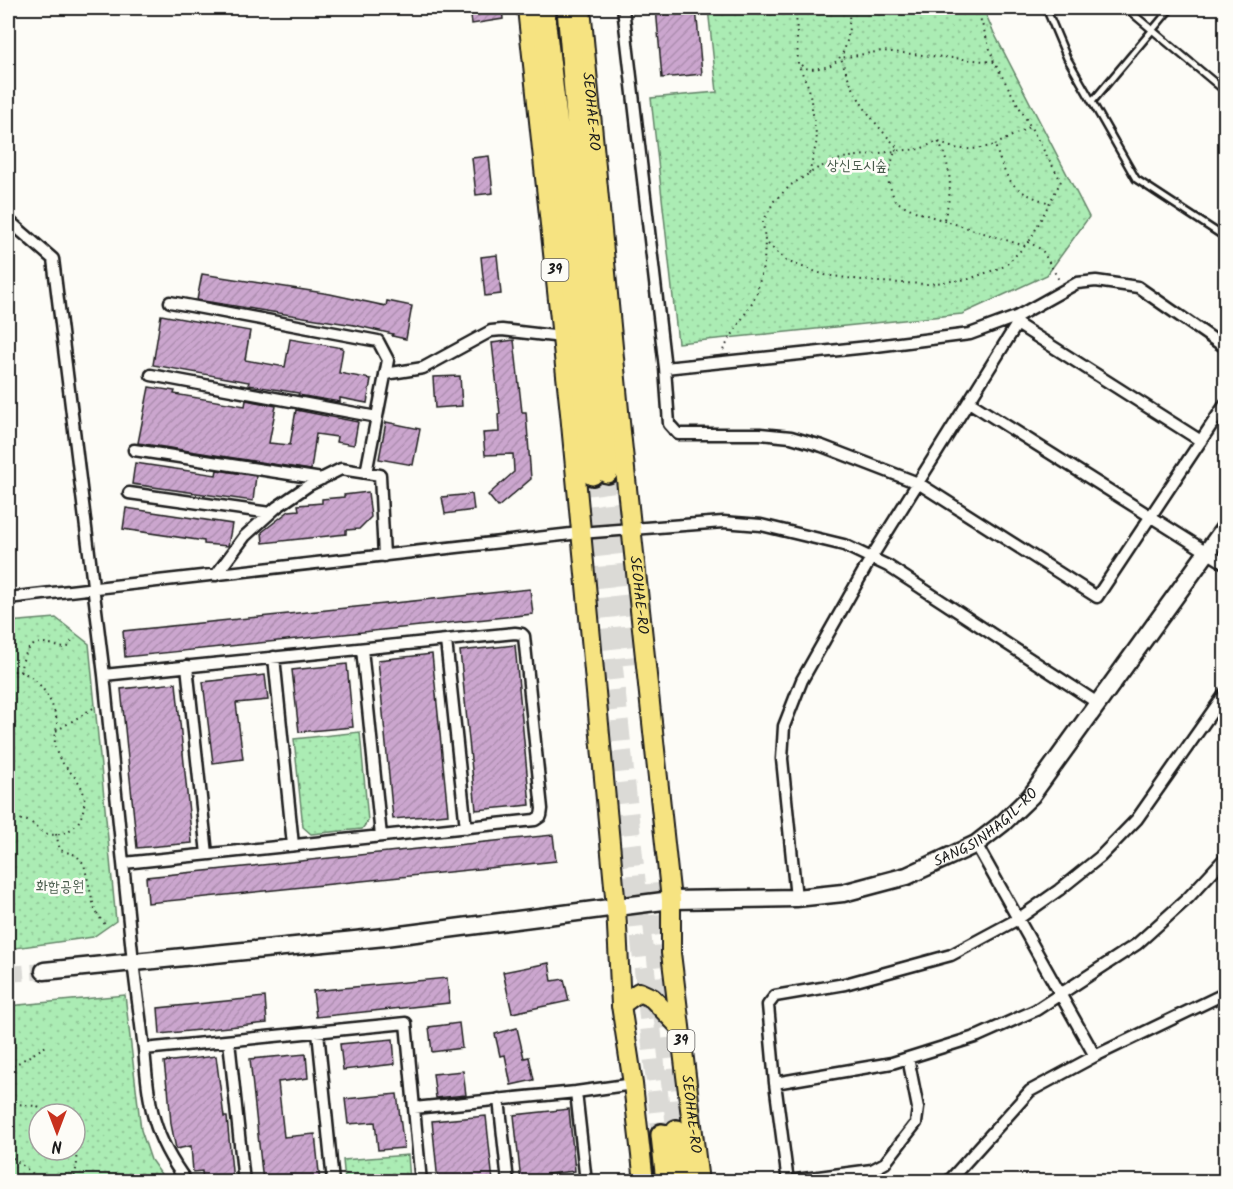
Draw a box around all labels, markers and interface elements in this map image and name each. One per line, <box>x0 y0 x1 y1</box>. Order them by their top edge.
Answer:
street label: SEOHAE-RO <box>575 71 606 152</box>
park label: 상신도시숲 <box>827 154 887 178</box>
road number: 39 <box>542 259 568 281</box>
street label: SEOHAE-RO <box>622 555 655 636</box>
street label: SANGSINHAGIL-RO <box>930 783 1045 874</box>
park label: 화합공원 <box>36 875 84 899</box>
road number: 39 <box>668 1030 694 1052</box>
street label: SEOHAE-RO <box>674 1074 707 1155</box>
north arrow <box>27 1102 87 1162</box>
text: N <box>52 1133 62 1158</box>

